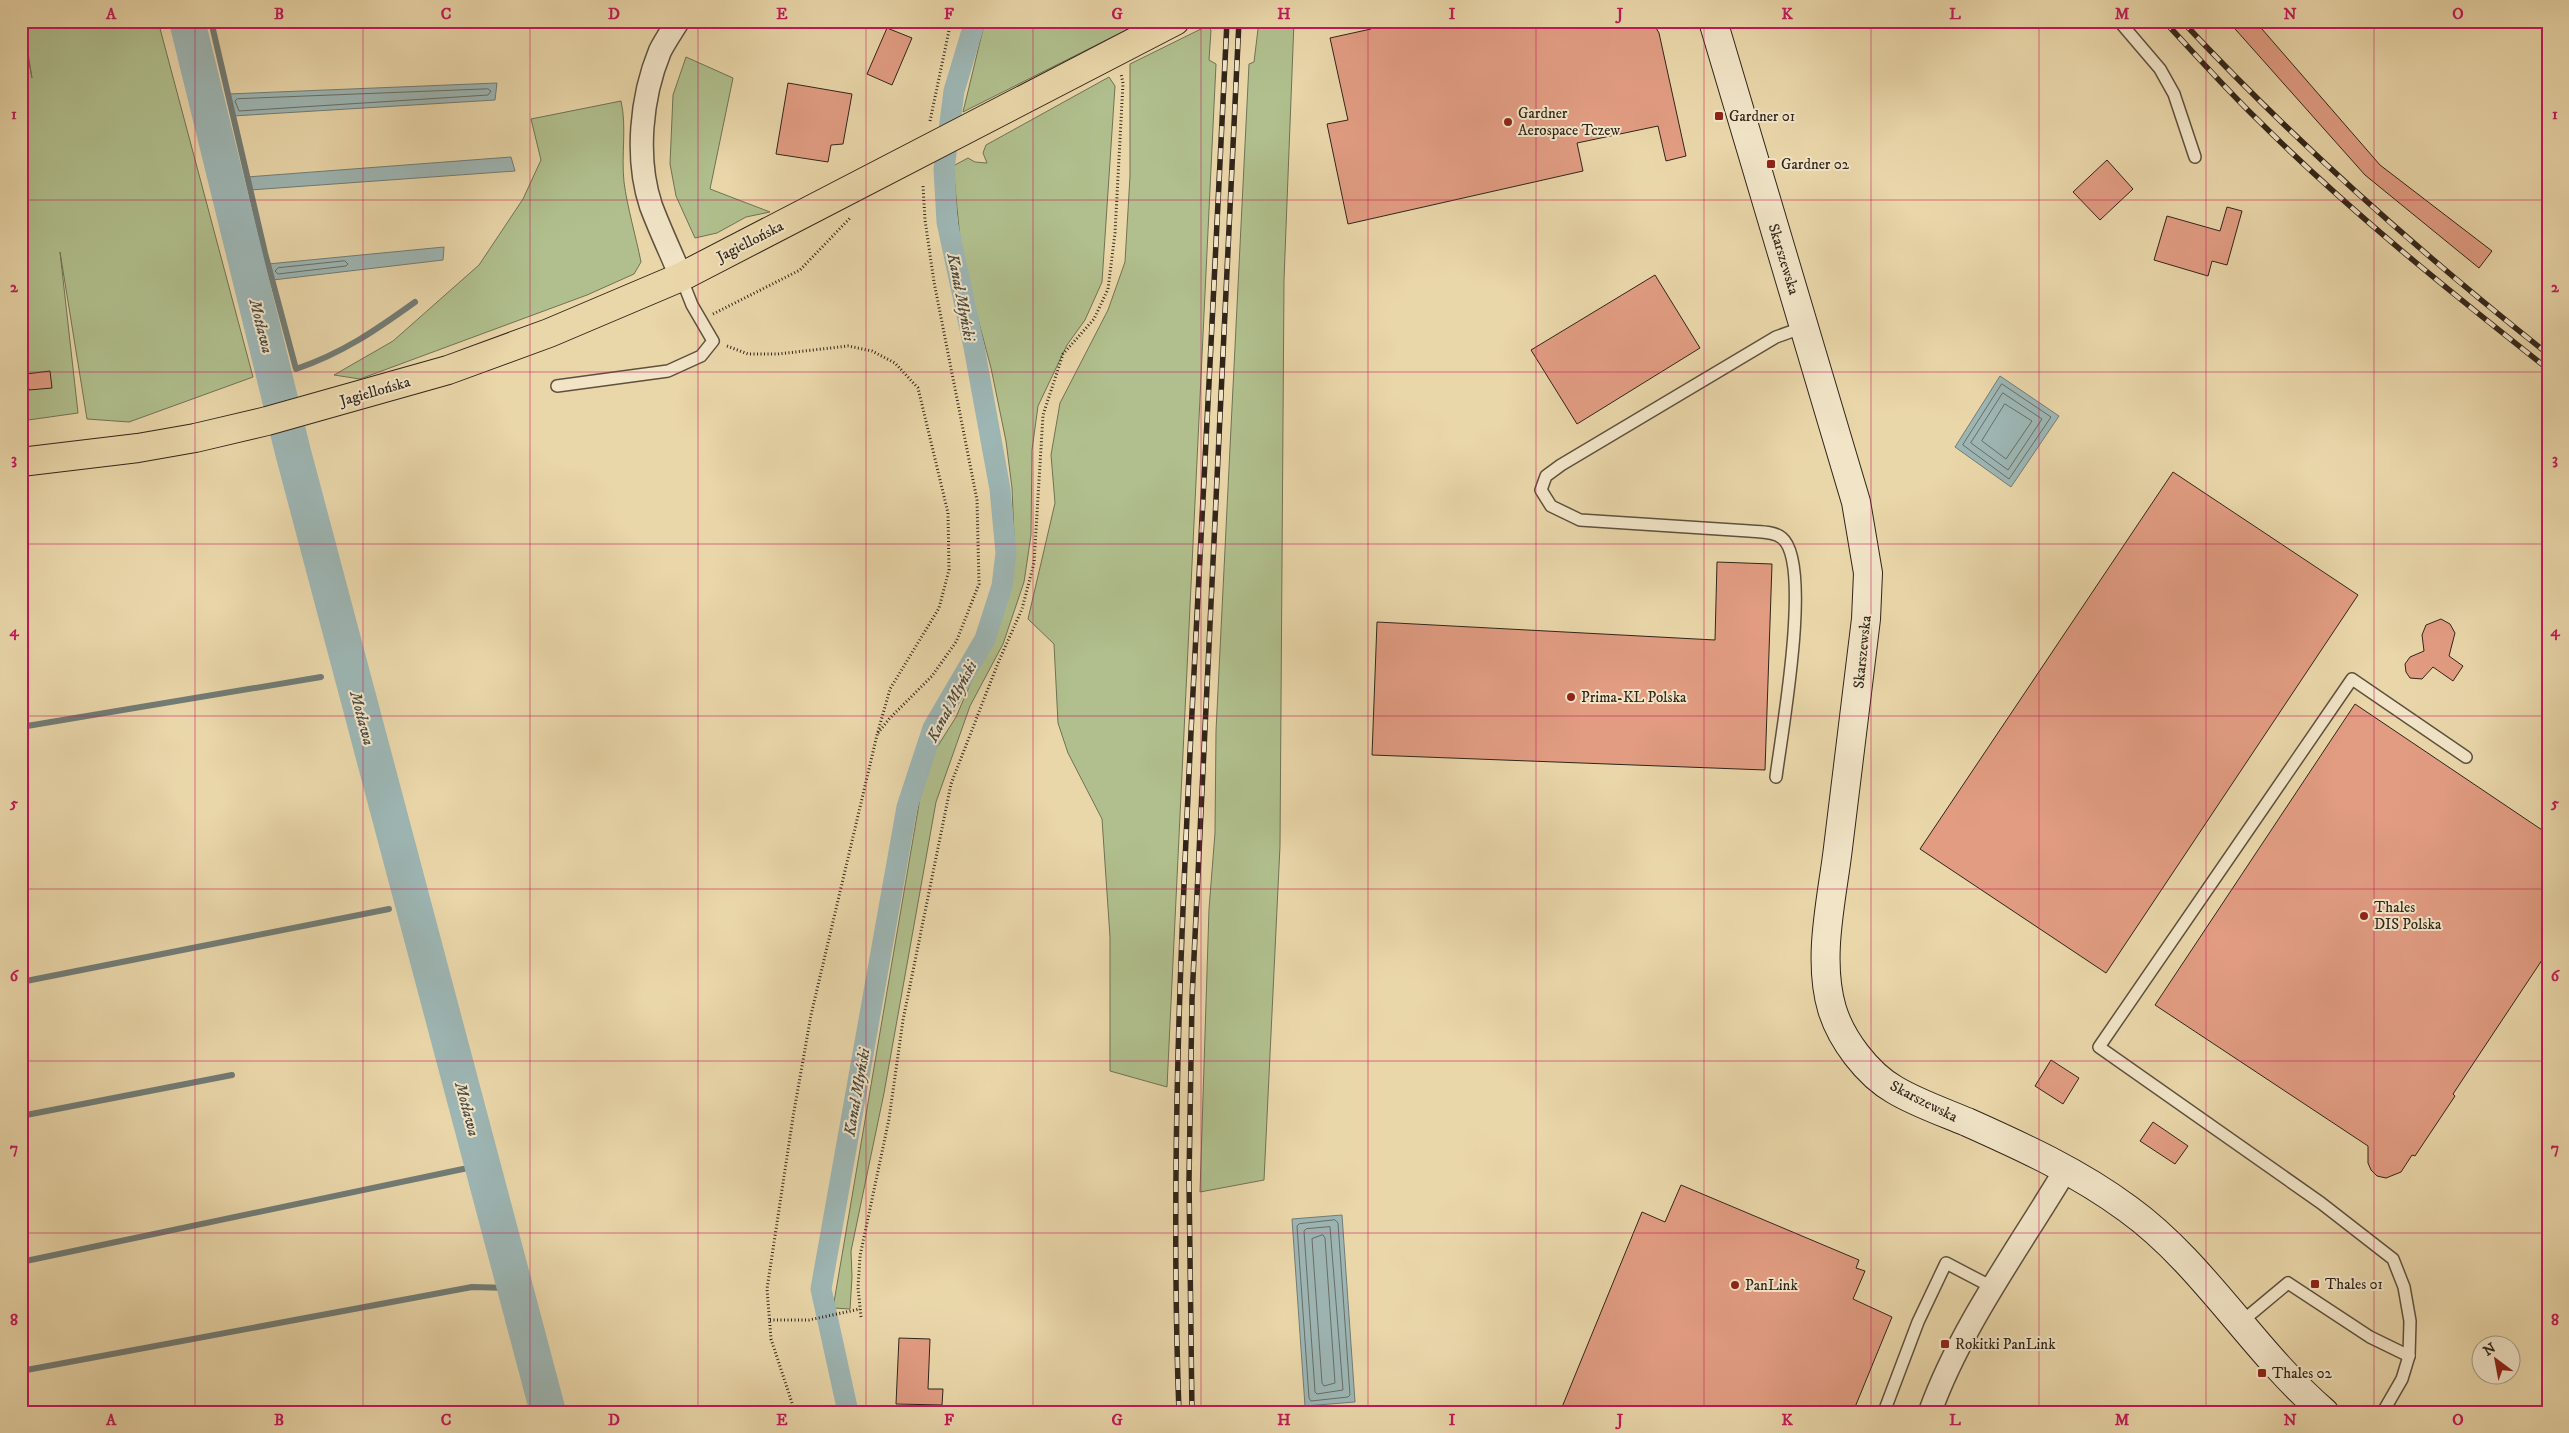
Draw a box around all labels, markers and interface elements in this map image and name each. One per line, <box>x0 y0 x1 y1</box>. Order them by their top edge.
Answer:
text: A <box>105 4 117 24</box>
text: B <box>274 4 284 24</box>
text: C <box>441 4 451 24</box>
text: D <box>608 4 620 24</box>
text: E <box>776 4 788 24</box>
text: F <box>944 4 954 24</box>
text: G <box>1111 4 1123 24</box>
text: H <box>1277 4 1291 24</box>
text: I <box>1449 4 1456 24</box>
text: J <box>1615 4 1624 24</box>
text: K <box>1781 4 1793 24</box>
text: L <box>1949 4 1961 24</box>
text: M <box>2115 4 2130 24</box>
text: N <box>2283 4 2297 24</box>
text: O <box>2452 4 2464 24</box>
text: 1 <box>11 104 17 124</box>
place label: Gardner Aerospace Tczew <box>1518 104 1620 140</box>
text: 1 <box>2552 104 2558 124</box>
place label: Gardner 01 <box>1729 107 1795 126</box>
marker: Gardner 01 <box>1713 110 1725 122</box>
marker: Gardner Aerospace Tczew <box>1502 116 1514 128</box>
place label: Gardner 02 <box>1781 155 1850 174</box>
marker: Gardner 02 <box>1765 158 1777 170</box>
street label: Jagiellońska <box>712 216 787 267</box>
street label: Skarszewska <box>1764 221 1804 298</box>
water label: Kanał Młyński <box>943 251 979 344</box>
text: 2 <box>10 277 19 297</box>
text: 2 <box>2551 277 2560 297</box>
water label: Motława <box>244 296 277 355</box>
street label: Jagiellońska <box>336 372 413 411</box>
text: 3 <box>11 449 17 469</box>
text: 3 <box>2552 449 2558 469</box>
street label: Skarszewska <box>1849 614 1876 690</box>
text: 4 <box>8 621 19 641</box>
text: 4 <box>2549 621 2560 641</box>
water label: Kanał Młyński <box>922 657 982 746</box>
water label: Motława <box>345 688 379 747</box>
place label: Prima-KL Polska <box>1581 688 1687 707</box>
marker: Prima-KL Polska <box>1565 691 1577 703</box>
text: 5 <box>9 793 18 813</box>
text: 5 <box>2550 793 2559 813</box>
place label: Thales DIS Polska <box>2374 898 2442 934</box>
marker: Thales DIS Polska <box>2358 910 2370 922</box>
text: 6 <box>10 966 20 986</box>
text: 6 <box>2551 966 2561 986</box>
water label: Kanał Młyński <box>839 1046 875 1139</box>
street label: Skarszewska <box>1887 1076 1961 1127</box>
water label: Motława <box>450 1079 484 1138</box>
text: 7 <box>10 1138 18 1158</box>
text: 7 <box>2551 1138 2559 1158</box>
place label: Thales 01 <box>2325 1275 2383 1294</box>
place label: PanLink <box>1745 1276 1798 1295</box>
marker: Thales 01 <box>2309 1278 2321 1290</box>
marker: PanLink <box>1729 1279 1741 1291</box>
text: 8 <box>10 1310 18 1330</box>
text: 8 <box>2551 1310 2559 1330</box>
place label: Rokitki PanLink <box>1955 1335 2056 1354</box>
north arrow <box>2472 1336 2522 1386</box>
marker: Rokitki PanLink <box>1939 1338 1951 1350</box>
text: N <box>2480 1339 2500 1361</box>
place label: Thales 02 <box>2272 1364 2333 1383</box>
marker: Thales 02 <box>2256 1367 2268 1379</box>
text: A <box>105 1410 117 1430</box>
text: B <box>274 1410 284 1430</box>
text: C <box>441 1410 451 1430</box>
text: D <box>608 1410 620 1430</box>
text: E <box>776 1410 788 1430</box>
text: F <box>944 1410 954 1430</box>
text: G <box>1111 1410 1123 1430</box>
text: H <box>1277 1410 1291 1430</box>
text: I <box>1449 1410 1456 1430</box>
text: J <box>1615 1410 1624 1430</box>
text: K <box>1781 1410 1793 1430</box>
text: L <box>1949 1410 1961 1430</box>
text: M <box>2115 1410 2130 1430</box>
text: N <box>2283 1410 2297 1430</box>
text: O <box>2452 1410 2464 1430</box>

